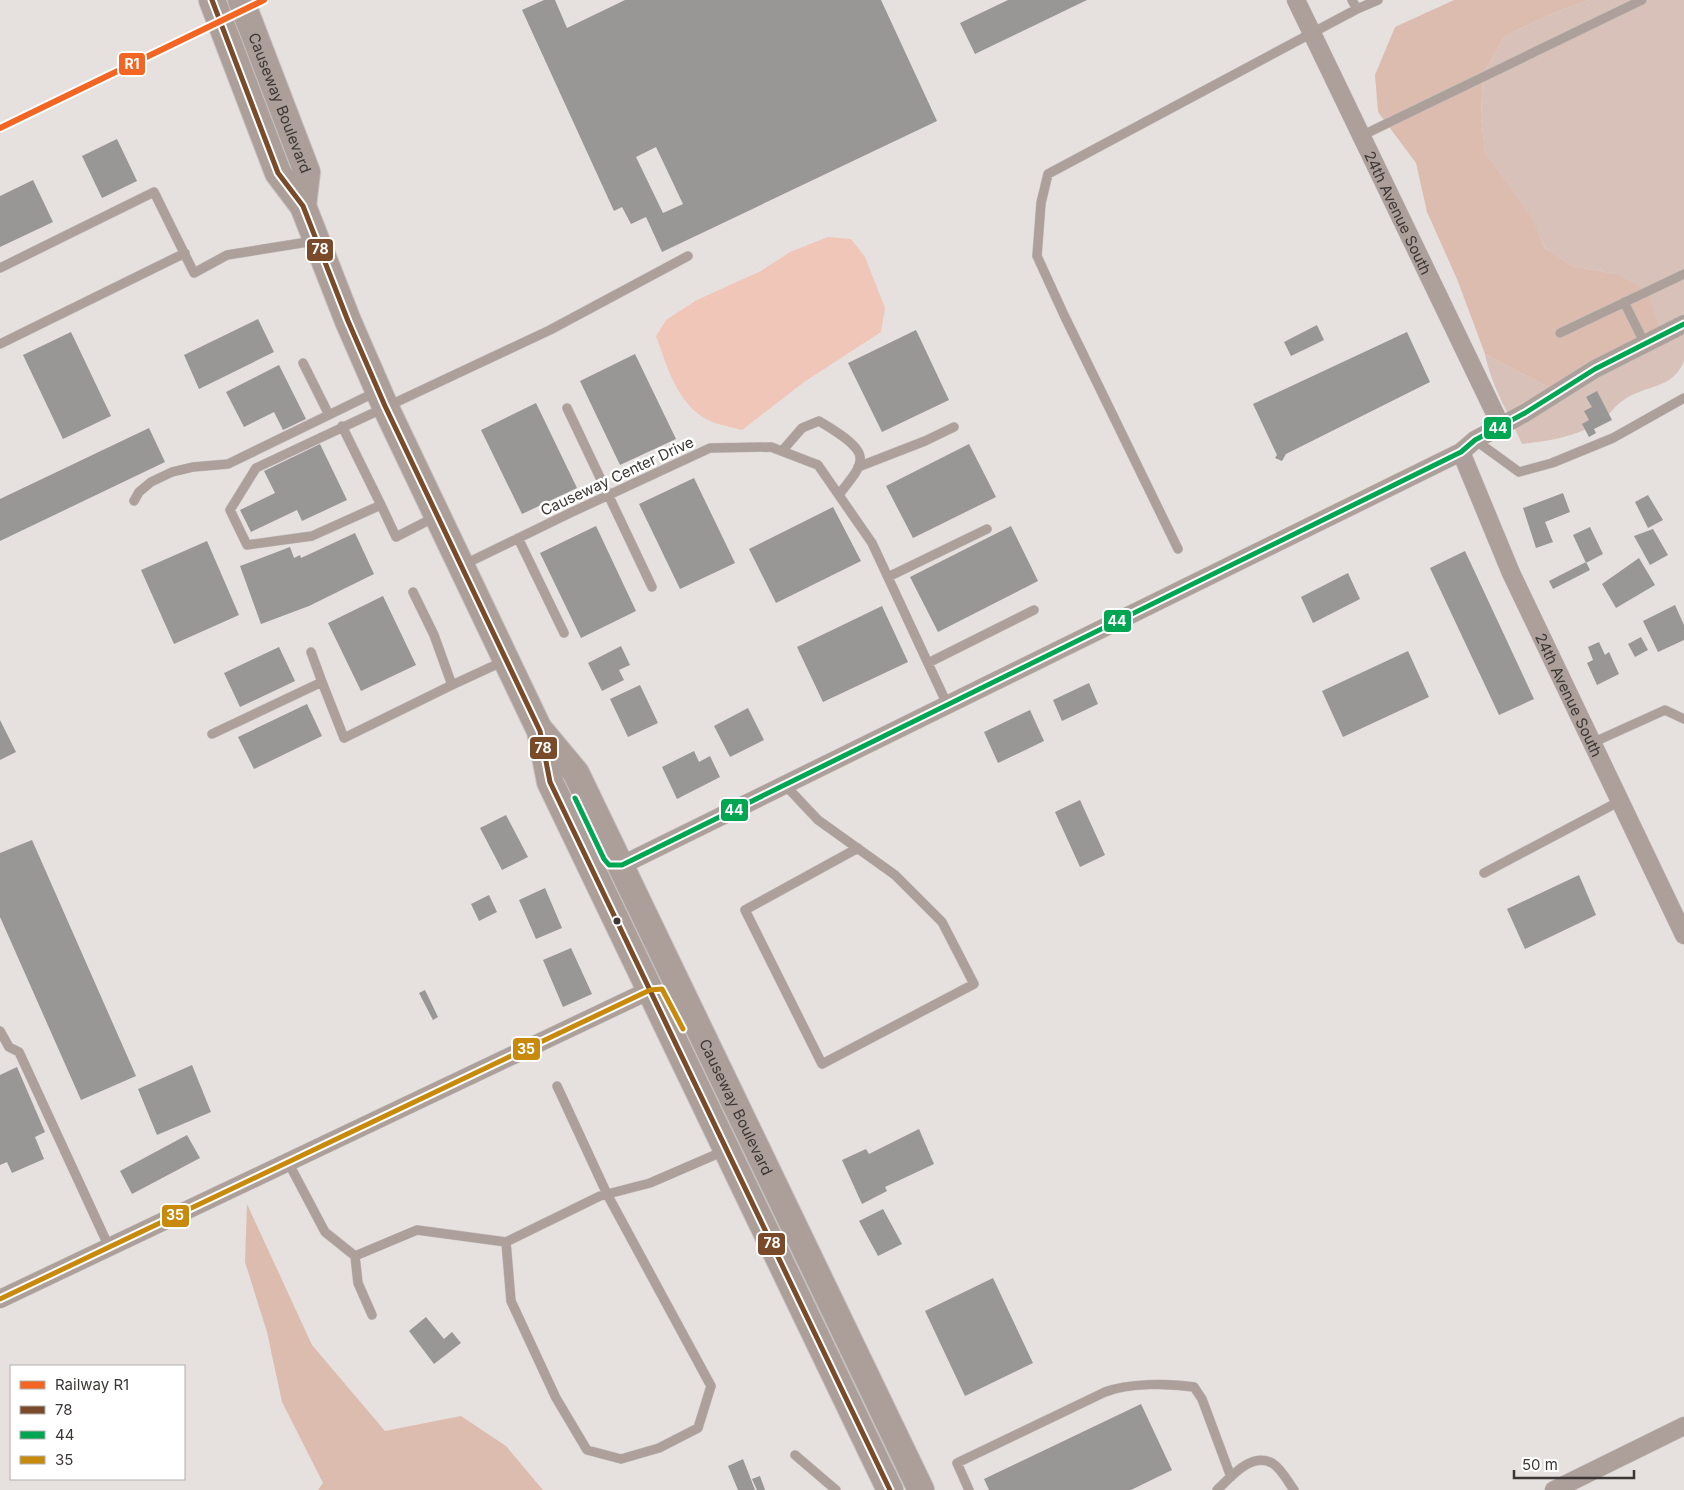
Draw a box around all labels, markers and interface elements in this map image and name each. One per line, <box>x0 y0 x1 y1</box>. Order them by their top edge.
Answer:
street label: Causeway Boulevard <box>245 30 316 176</box>
line badge: R1 <box>118 52 146 76</box>
text: R1 <box>124 55 140 72</box>
street label: 24th Avenue South <box>1361 148 1436 278</box>
line badge: 78 <box>306 238 334 262</box>
text: 78 <box>311 240 329 257</box>
line badge: 44 <box>1483 416 1512 440</box>
text: 44 <box>1489 419 1507 436</box>
street label: Causeway Center Drive <box>537 432 697 520</box>
line badge: 44 <box>1103 609 1132 633</box>
text: 44 <box>1108 612 1126 629</box>
street label: 24th Avenue South <box>1532 630 1607 760</box>
line badge: 78 <box>529 736 558 760</box>
text: 78 <box>534 739 552 756</box>
line badge: 44 <box>720 798 749 822</box>
text: 44 <box>725 801 743 818</box>
unlabelled marker <box>612 916 622 926</box>
street label: Causeway Boulevard <box>696 1035 777 1178</box>
line badge: 35 <box>512 1037 541 1061</box>
text: 35 <box>517 1040 535 1057</box>
line badge: 35 <box>161 1204 190 1228</box>
text: 35 <box>166 1206 184 1223</box>
line badge: 78 <box>757 1232 786 1256</box>
text: 78 <box>763 1234 781 1251</box>
legend <box>10 1365 185 1480</box>
text: Railway R1 <box>55 1375 129 1394</box>
text: 78 <box>55 1400 73 1419</box>
text: 44 <box>55 1425 74 1444</box>
scale bar <box>1514 1448 1634 1480</box>
text: 35 <box>55 1450 73 1469</box>
text: 50 m <box>1522 1455 1558 1474</box>

